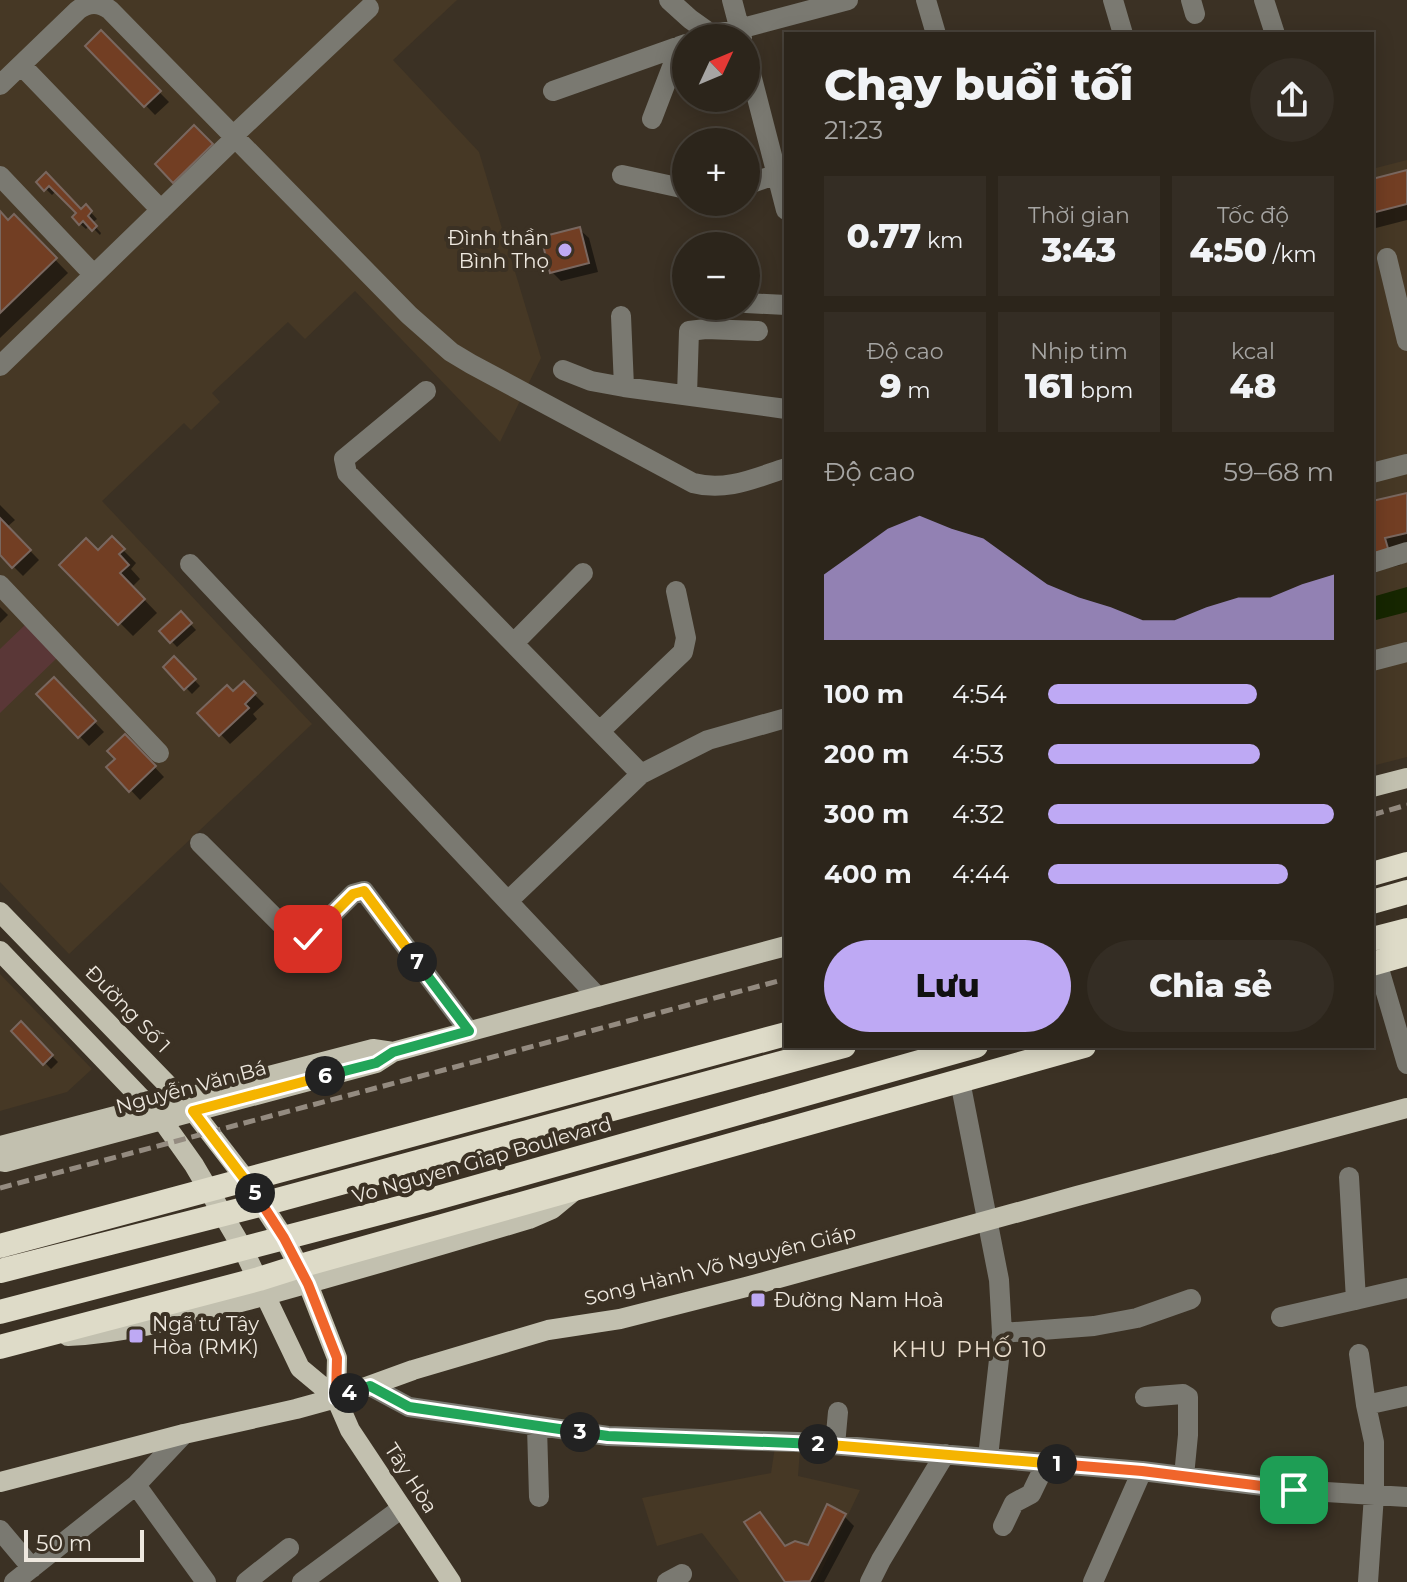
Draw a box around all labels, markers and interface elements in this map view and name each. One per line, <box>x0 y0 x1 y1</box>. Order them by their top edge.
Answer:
north arrow <box>672 24 760 112</box>
map controls <box>672 24 760 320</box>
text: Chạy buổi tối <box>824 57 1133 111</box>
button: share <box>1250 58 1334 142</box>
text: 21:23 <box>824 114 883 146</box>
button: + <box>672 128 760 216</box>
text: Thời gian <box>1028 202 1130 229</box>
text: Tốc độ <box>1217 202 1289 229</box>
text: 0.77 <box>847 215 921 257</box>
place label: Đình thần Bình Thọ <box>448 226 549 273</box>
text: km <box>921 227 963 254</box>
text: 3:43 <box>1042 229 1116 271</box>
text: 4:50 <box>1189 229 1267 271</box>
button: − <box>672 232 760 320</box>
marker: Đình thần Bình Thọ <box>556 241 574 259</box>
text: /km <box>1267 241 1317 268</box>
text: Độ cao <box>866 338 944 365</box>
text: Nhịp tim <box>1030 338 1128 365</box>
text: kcal <box>1231 338 1275 365</box>
text: 9 <box>879 365 901 407</box>
text: 161 <box>1025 365 1074 407</box>
text: 48 <box>1230 365 1276 407</box>
text: m <box>901 377 931 404</box>
text: bpm <box>1074 377 1133 404</box>
text: Độ cao <box>824 456 915 488</box>
text: 59–68 m <box>1223 456 1334 488</box>
text: 100 m <box>824 678 904 710</box>
text: 4:54 <box>952 678 1007 710</box>
text: 200 m <box>824 738 909 770</box>
text: 4:53 <box>952 738 1004 770</box>
text: 300 m <box>824 798 909 830</box>
text: 4:32 <box>952 798 1004 830</box>
text: 400 m <box>824 858 912 890</box>
text: 4:44 <box>952 858 1009 890</box>
pin <box>274 905 342 973</box>
icon: check <box>286 917 330 961</box>
button: Lưu <box>824 940 1071 1032</box>
button: Chia sẻ <box>1087 940 1334 1032</box>
pin: 7 <box>397 942 437 982</box>
text: 7 <box>410 948 424 975</box>
street label: Đường Số 1 <box>80 960 176 1058</box>
street label: Nguyễn Văn Bá <box>113 1055 269 1119</box>
pin: 6 <box>305 1056 345 1096</box>
text: 6 <box>318 1062 332 1089</box>
street label: Vo Nguyen Giap Boulevard <box>350 1111 614 1209</box>
pin: 5 <box>235 1173 275 1213</box>
text: 5 <box>248 1179 262 1206</box>
street label: Song Hành Võ Nguyên Giáp <box>582 1220 858 1310</box>
place label: Đường Nam Hoà <box>774 1288 944 1312</box>
marker: Đường Nam Hoà <box>749 1291 767 1309</box>
place label: Ngã tư Tây Hòa (RMK) <box>152 1312 259 1359</box>
marker: Ngã tư Tây Hòa (RMK) <box>127 1327 145 1345</box>
district label: KHU PHỐ 10 <box>892 1335 1048 1363</box>
pin: 4 <box>329 1373 369 1413</box>
text: 4 <box>341 1379 357 1406</box>
pin: 3 <box>560 1412 600 1452</box>
text: 3 <box>573 1418 587 1445</box>
pin: 2 <box>798 1424 838 1464</box>
text: 2 <box>812 1430 824 1457</box>
street label: Tây Hòa <box>379 1438 443 1518</box>
pin: 1 <box>1037 1444 1077 1484</box>
text: 1 <box>1053 1450 1061 1477</box>
pin <box>1260 1456 1328 1524</box>
icon: arrive <box>1272 1468 1316 1512</box>
scale bar <box>24 1526 144 1562</box>
text: 50 m <box>36 1530 92 1557</box>

